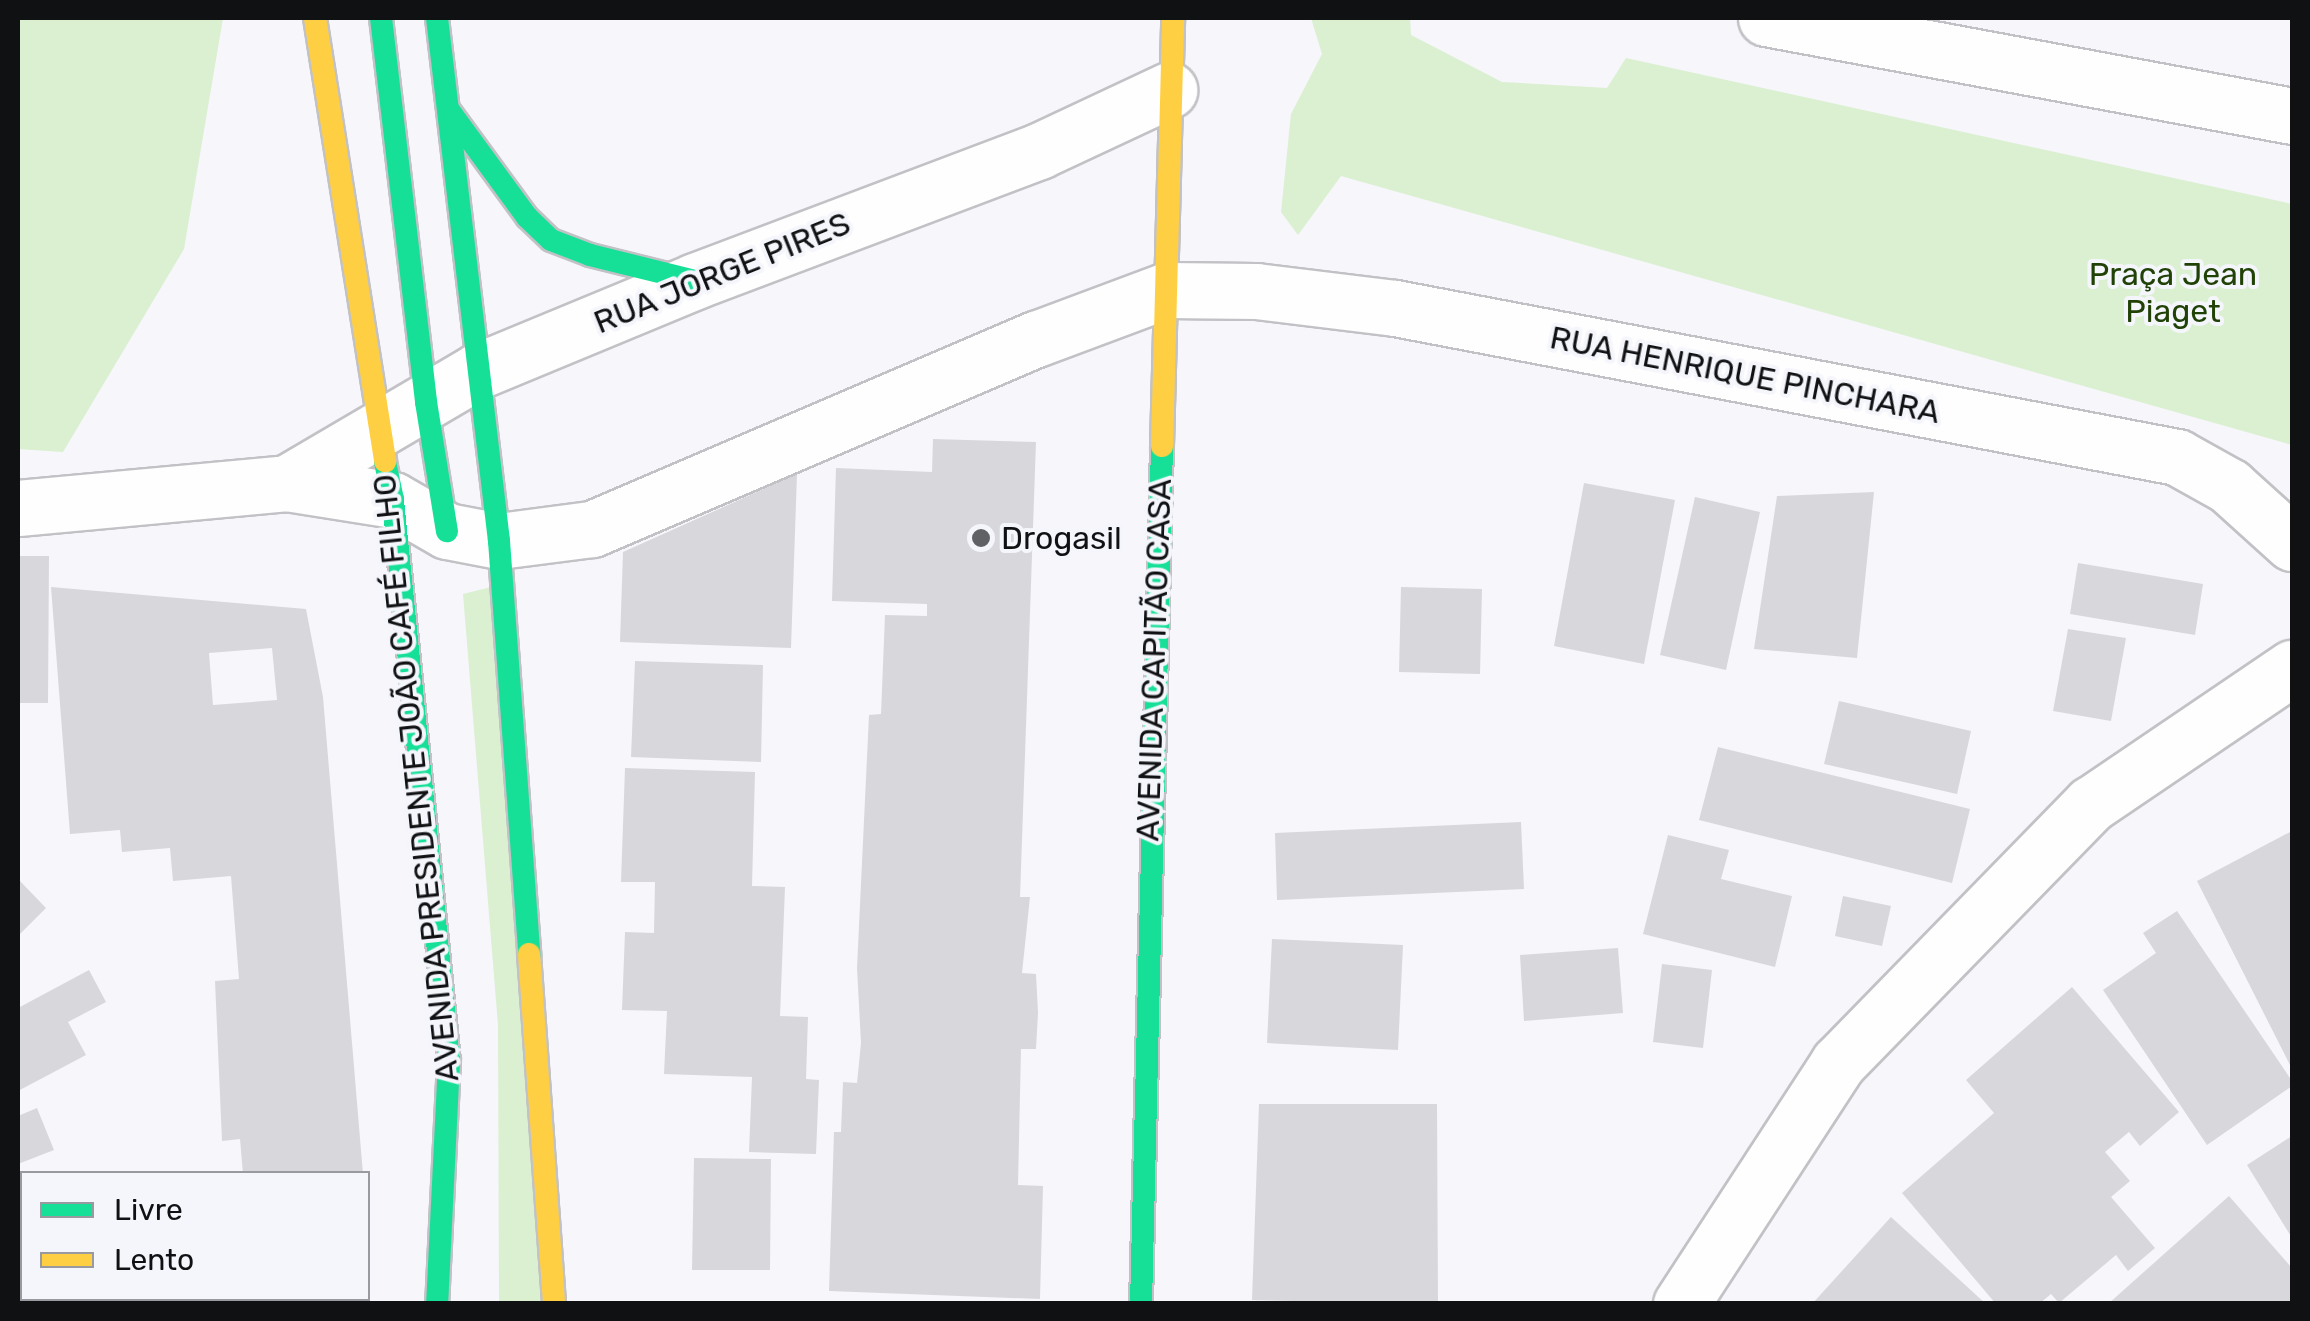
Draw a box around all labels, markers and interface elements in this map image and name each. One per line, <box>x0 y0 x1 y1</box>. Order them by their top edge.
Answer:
street label: RUA JORGE PIRES <box>588 204 856 342</box>
park label: Praça Jean Piaget <box>2089 256 2257 331</box>
street label: RUA HENRIQUE PINCHARA <box>1546 318 1944 432</box>
street label: AVENIDA PRESIDENTE JOÃO CAFÉ FILHO <box>365 472 467 1084</box>
street label: AVENIDA CAPITÃO CASA <box>1128 478 1180 842</box>
place label: Drogasil <box>1001 519 1122 557</box>
marker: Drogasil <box>970 527 992 549</box>
legend <box>20 1171 370 1301</box>
text: Livre <box>114 1192 183 1228</box>
text: Lento <box>114 1242 194 1278</box>

